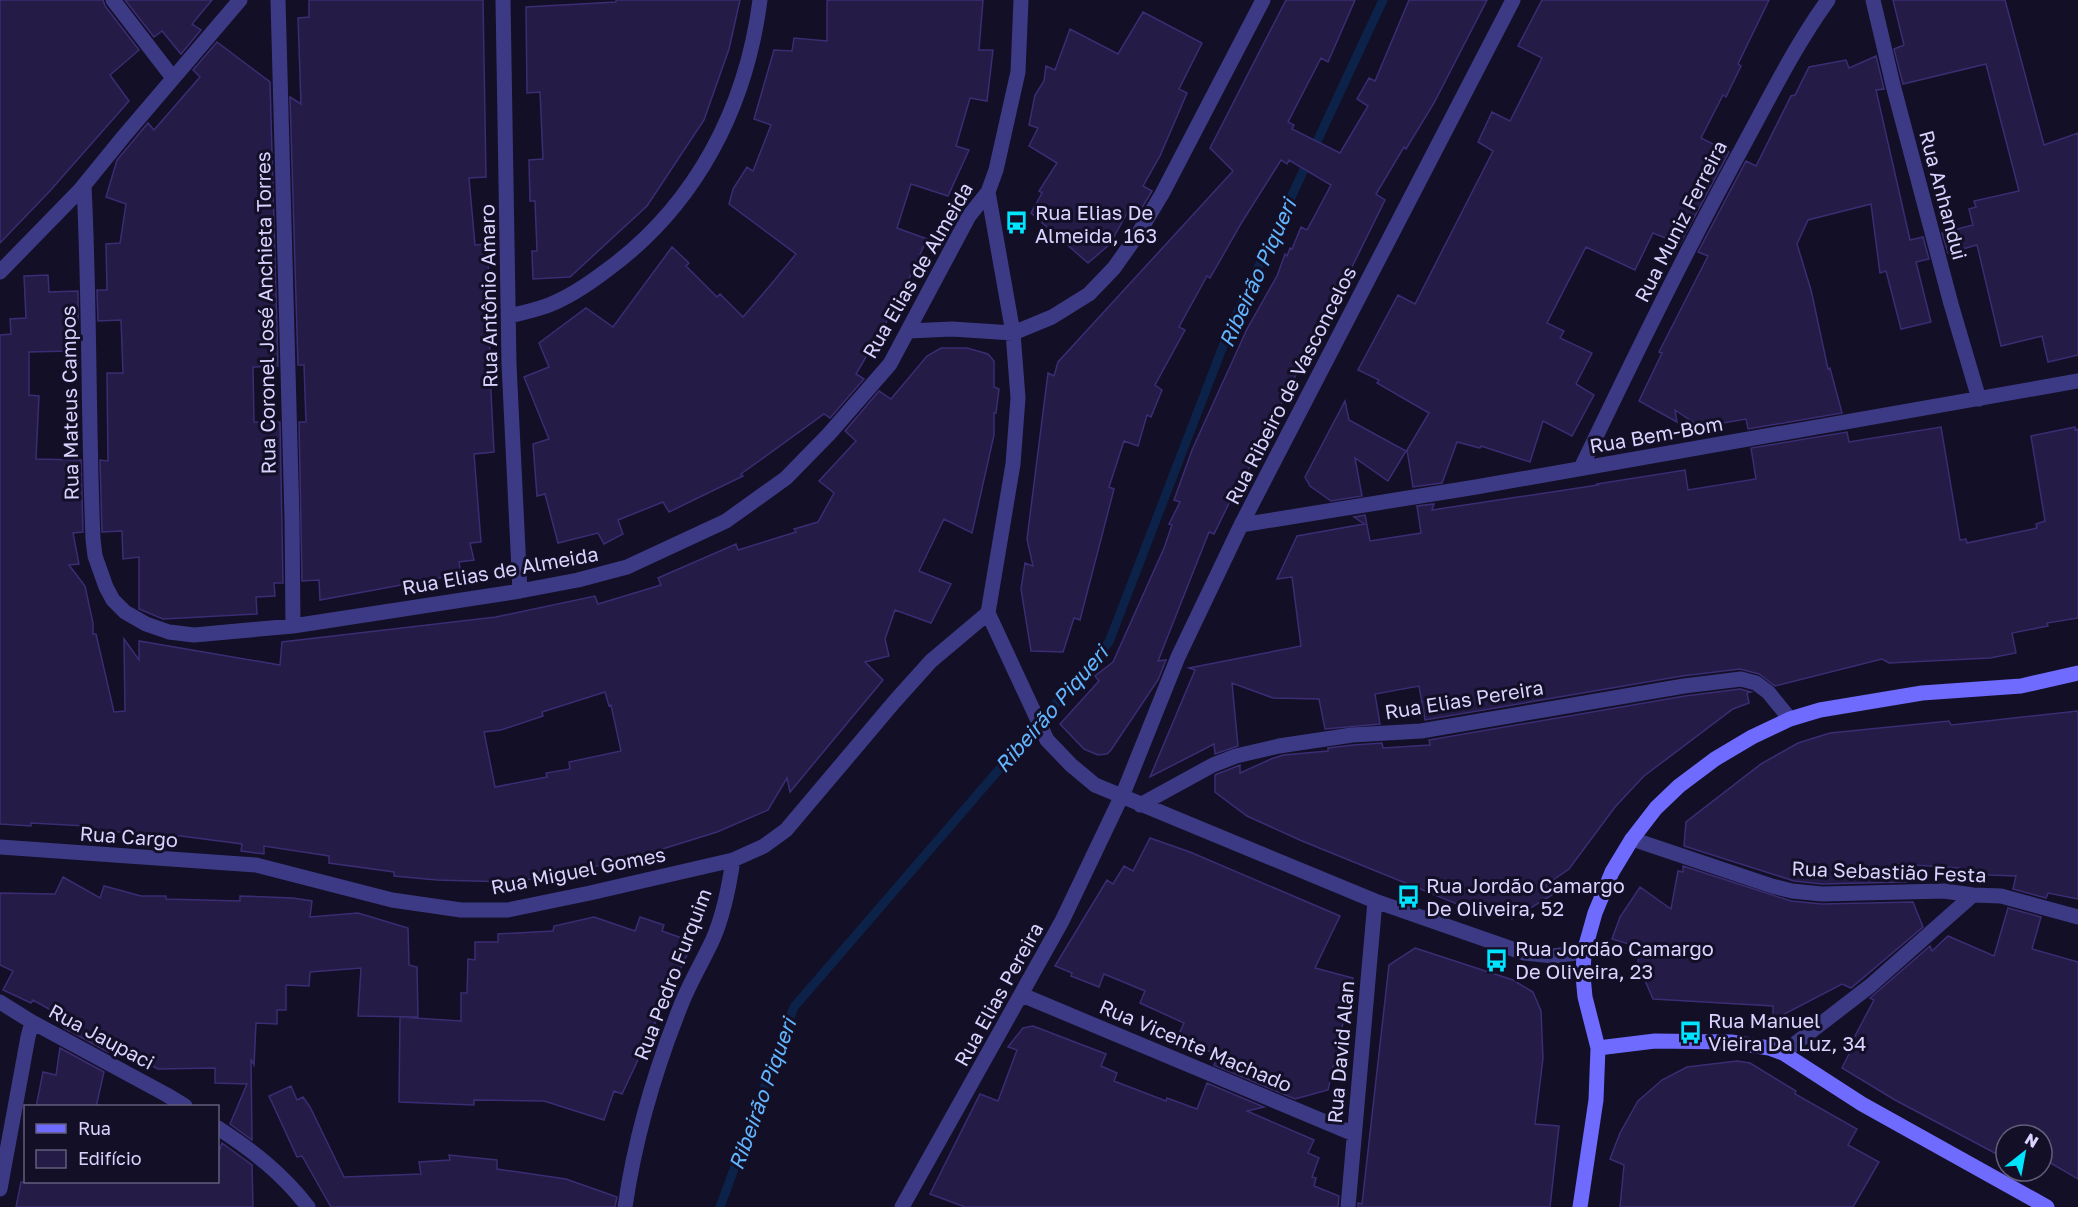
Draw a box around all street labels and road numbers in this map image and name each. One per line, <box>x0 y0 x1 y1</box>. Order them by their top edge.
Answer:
street label: Rua Anhandui <box>1915 128 1973 262</box>
street label: Rua Muniz Ferreira <box>1629 136 1731 306</box>
street label: Rua Coronel José Anchieta Torres <box>250 151 280 475</box>
street label: Rua Elias de Almeida <box>857 178 977 362</box>
street label: Rua Antônio Amaro <box>474 204 502 388</box>
street label: Rua Ribeiro de Vasconcelos <box>1219 262 1361 508</box>
street label: Rua Mateus Campos <box>55 305 83 501</box>
street label: Rua Bem-Bom <box>1587 410 1725 458</box>
street label: Rua Elias de Almeida <box>400 541 600 599</box>
street label: Rua Elias Pereira <box>1383 675 1545 723</box>
street label: Rua Cargo <box>79 821 179 851</box>
street label: Rua Miguel Gomes <box>489 841 667 899</box>
street label: Rua Sebastião Festa <box>1791 856 1987 886</box>
street label: Rua Pedro Furquim <box>628 885 716 1063</box>
street label: Rua Elias Pereira <box>949 918 1047 1070</box>
street label: Rua David Alan <box>1322 980 1358 1124</box>
street label: Rua Vicente Machado <box>1096 994 1296 1096</box>
street label: Rua Jaupaci <box>45 998 159 1074</box>

